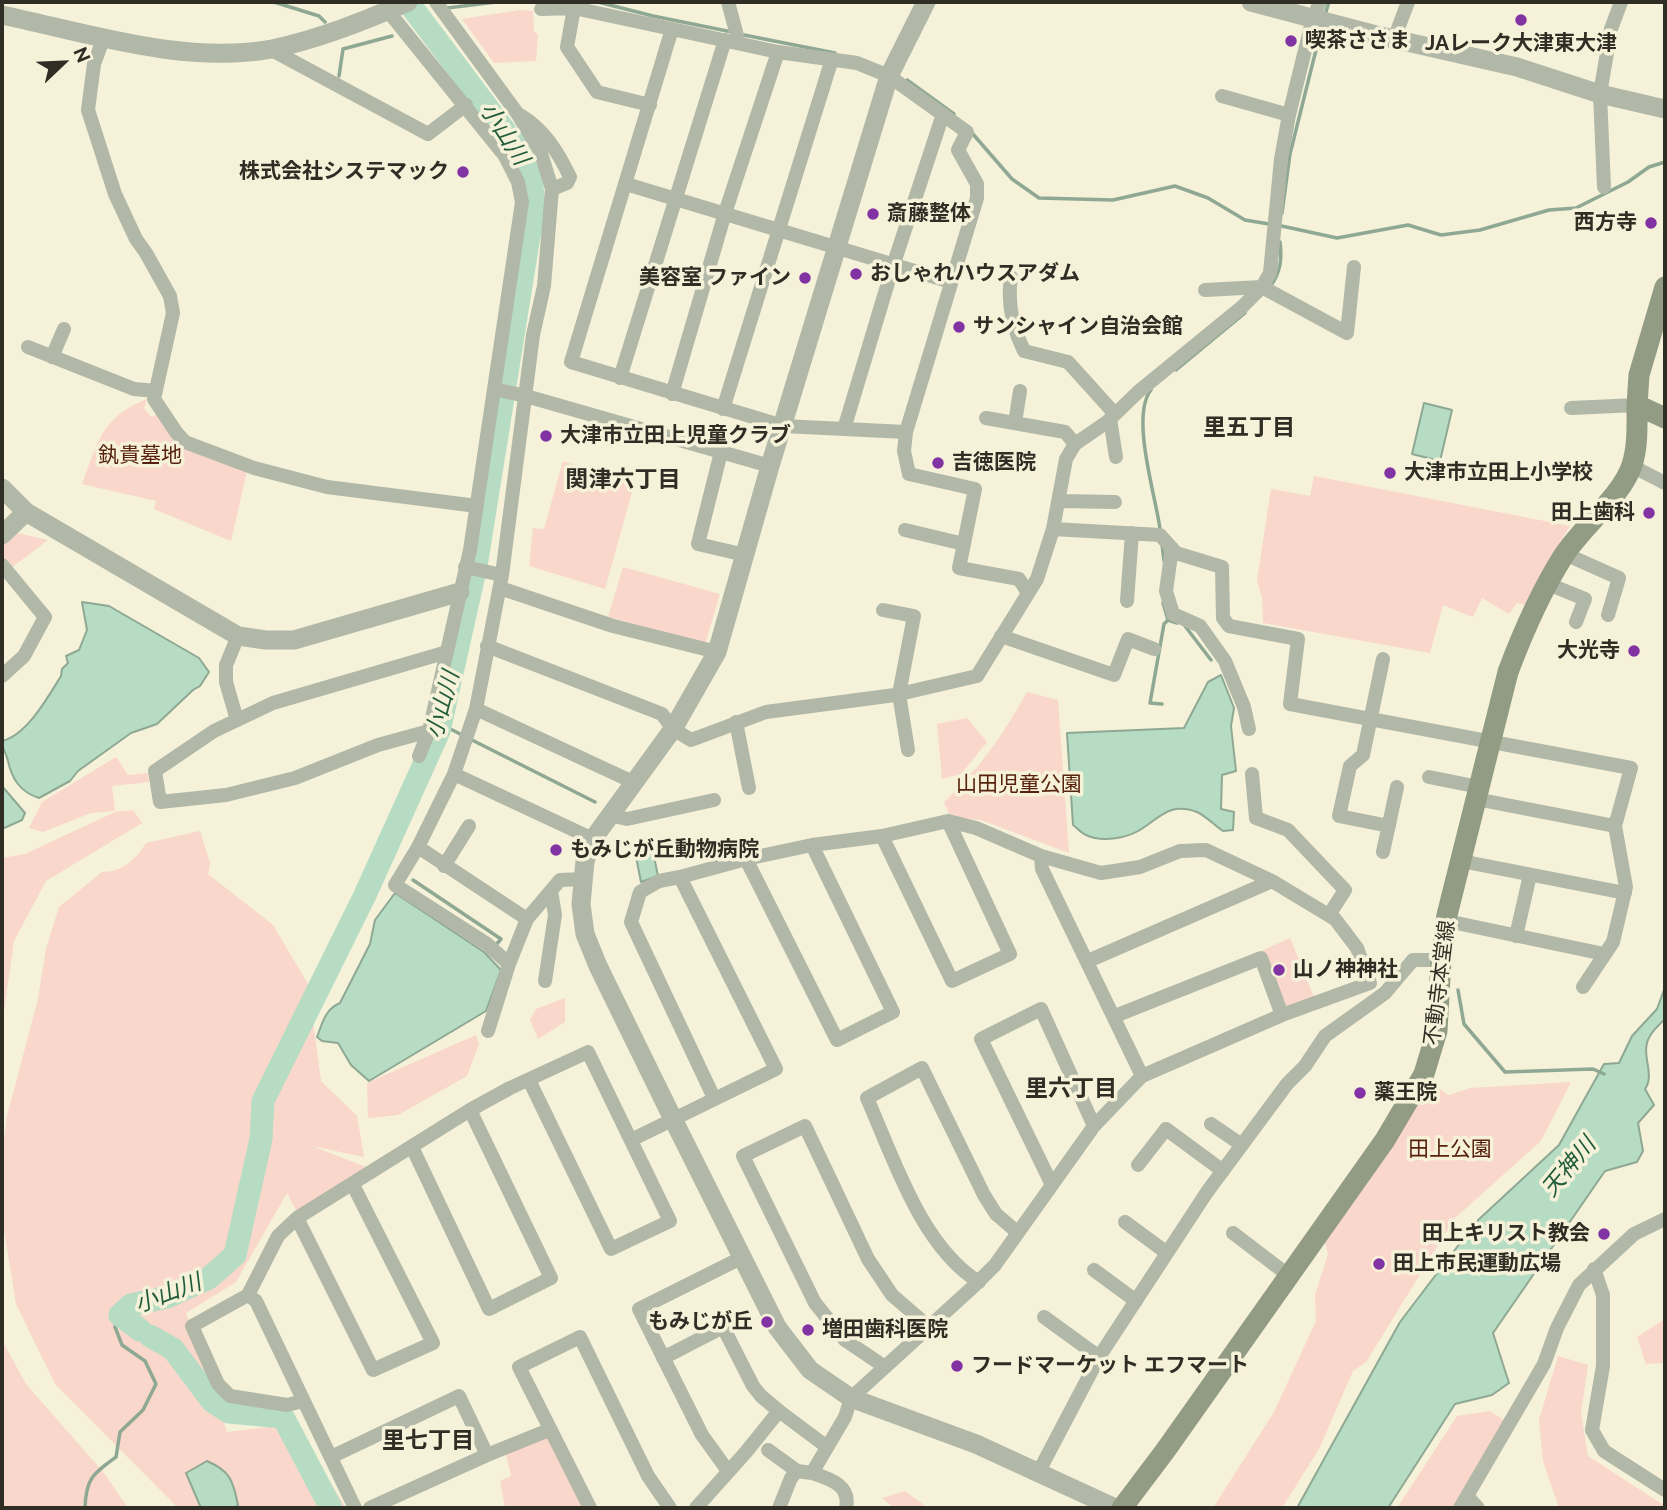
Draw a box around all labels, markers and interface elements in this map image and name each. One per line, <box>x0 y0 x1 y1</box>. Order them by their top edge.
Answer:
marker: JAレーク大津東大津 <box>1513 12 1529 28</box>
north arrow <box>28 28 98 98</box>
place label: 喫茶ささま <box>1305 28 1410 54</box>
place label: JAレーク大津東大津 <box>1425 31 1617 57</box>
marker: 喫茶ささま <box>1283 33 1299 49</box>
text: N <box>69 44 95 66</box>
water label: 小山川 <box>474 98 534 170</box>
place label: 株式会社システマック <box>239 159 449 185</box>
marker: 株式会社システマック <box>455 164 471 180</box>
place label: 斎藤整体 <box>887 201 971 227</box>
marker: 斎藤整体 <box>865 206 881 222</box>
place label: 西方寺 <box>1574 210 1637 236</box>
marker: 西方寺 <box>1643 215 1659 231</box>
place label: おしゃれハウスアダム <box>870 261 1080 287</box>
place label: 美容室 ファイン <box>639 265 791 291</box>
marker: おしゃれハウスアダム <box>848 266 864 282</box>
marker: 美容室 ファイン <box>797 270 813 286</box>
place label: サンシャイン自治会館 <box>973 314 1183 340</box>
marker: サンシャイン自治会館 <box>951 319 967 335</box>
district label: 里五丁目 <box>1203 414 1295 442</box>
place label: 大津市立田上児童クラブ <box>560 423 791 449</box>
marker: 大津市立田上児童クラブ <box>538 428 554 444</box>
park label: 釻貴墓地 <box>98 443 182 469</box>
place label: 吉徳医院 <box>952 450 1036 476</box>
marker: 吉徳医院 <box>930 455 946 471</box>
place label: 大津市立田上小学校 <box>1404 460 1593 486</box>
marker: 大津市立田上小学校 <box>1382 465 1398 481</box>
district label: 関津六丁目 <box>566 466 680 494</box>
place label: 田上歯科 <box>1551 500 1635 526</box>
marker: 田上歯科 <box>1641 505 1657 521</box>
place label: 大光寺 <box>1557 638 1620 664</box>
marker: 大光寺 <box>1626 643 1642 659</box>
water label: 小山川 <box>421 668 465 742</box>
park label: 山田児童公園 <box>956 772 1082 798</box>
place label: もみじが丘動物病院 <box>570 837 759 863</box>
marker: もみじが丘動物病院 <box>548 842 564 858</box>
street label: 不動寺本堂線 <box>1420 919 1460 1047</box>
place label: 山ノ神神社 <box>1293 957 1398 983</box>
marker: 山ノ神神社 <box>1271 962 1287 978</box>
district label: 里六丁目 <box>1025 1075 1117 1103</box>
place label: 薬王院 <box>1374 1080 1437 1106</box>
marker: 薬王院 <box>1352 1085 1368 1101</box>
water label: 天神川 <box>1536 1132 1602 1202</box>
park label: 田上公園 <box>1408 1137 1492 1163</box>
place label: 田上キリスト教会 <box>1422 1221 1590 1247</box>
marker: 田上キリスト教会 <box>1596 1226 1612 1242</box>
place label: 田上市民運動広場 <box>1393 1251 1561 1277</box>
marker: 田上市民運動広場 <box>1371 1256 1387 1272</box>
water label: 小山川 <box>131 1269 205 1319</box>
place label: もみじが丘 <box>648 1309 753 1335</box>
marker: もみじが丘 <box>759 1314 775 1330</box>
place label: 増田歯科医院 <box>822 1317 948 1343</box>
marker: 増田歯科医院 <box>800 1322 816 1338</box>
place label: フードマーケット エフマート <box>971 1353 1249 1379</box>
marker: フードマーケット エフマート <box>949 1358 965 1374</box>
district label: 里七丁目 <box>382 1427 474 1455</box>

